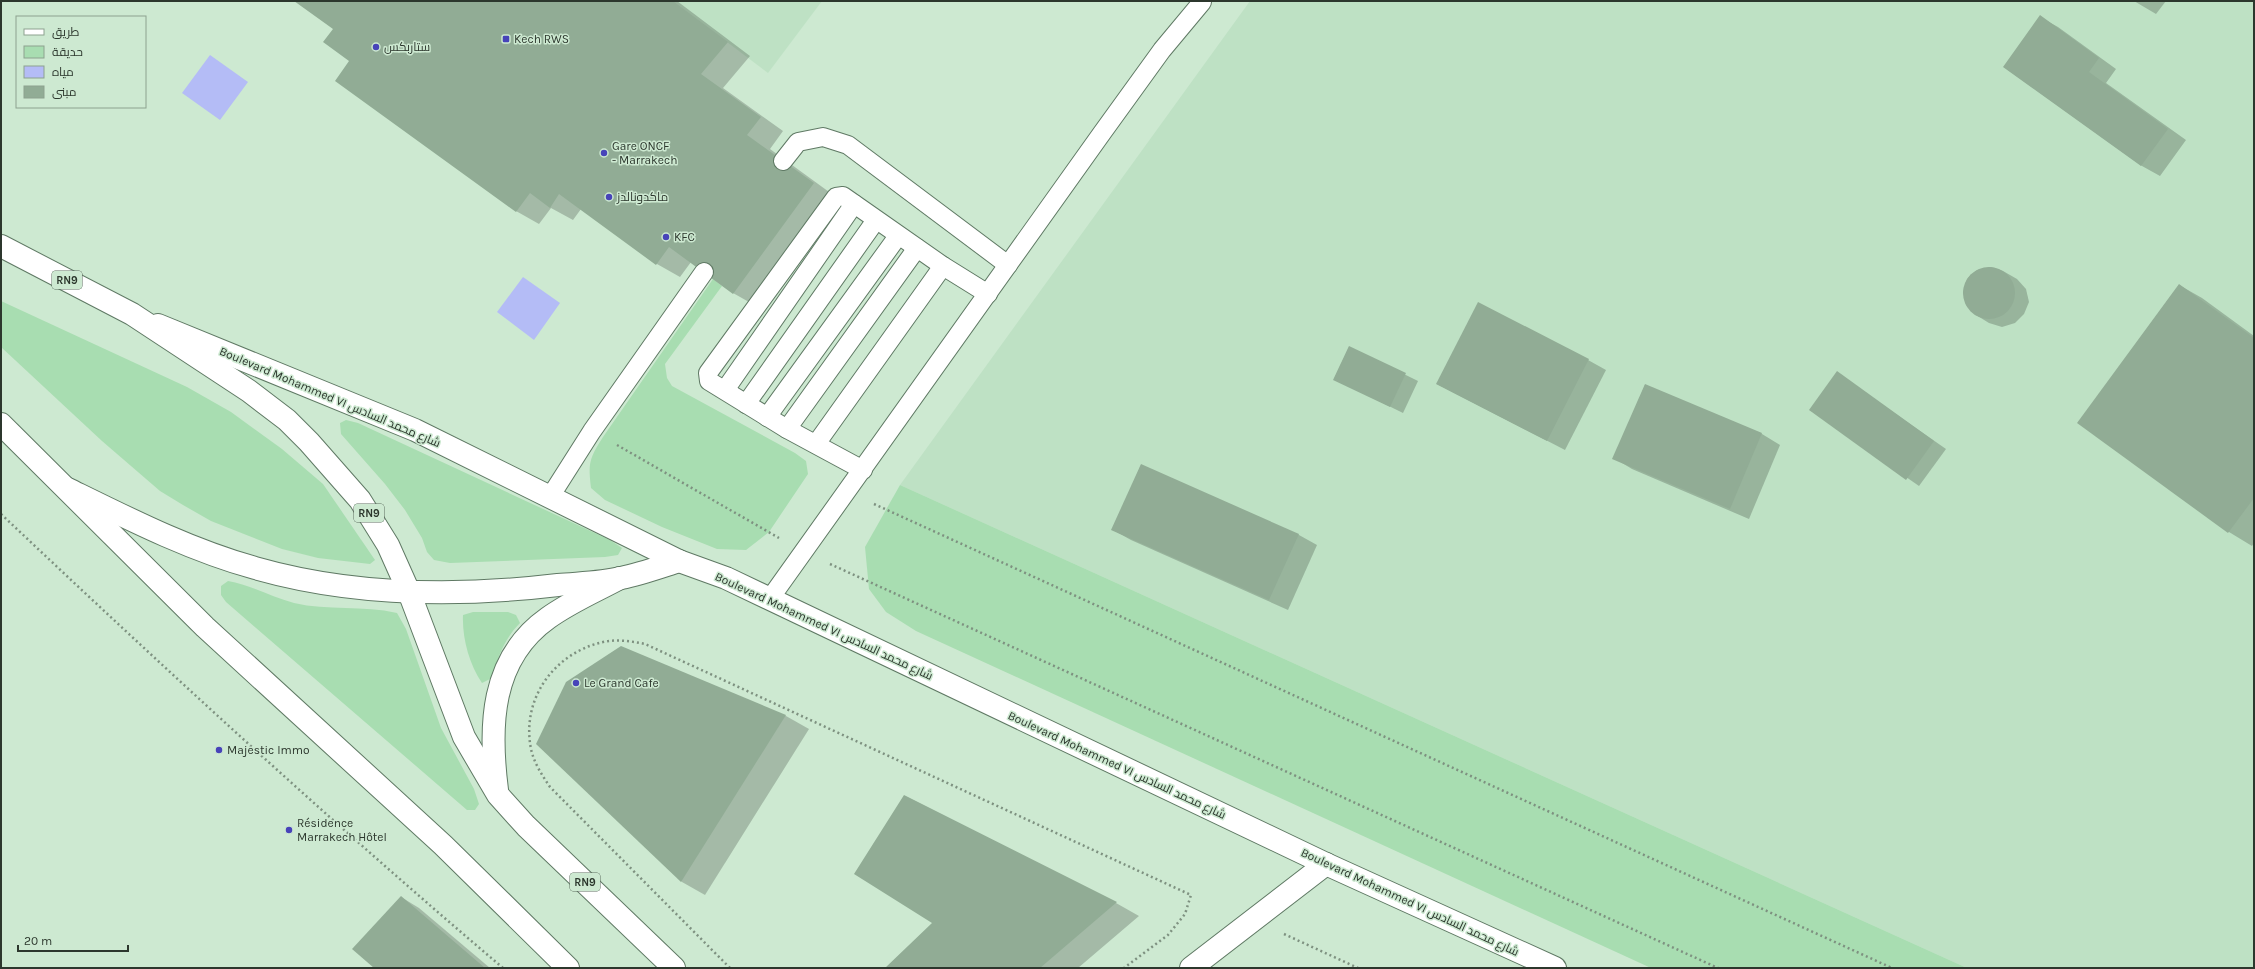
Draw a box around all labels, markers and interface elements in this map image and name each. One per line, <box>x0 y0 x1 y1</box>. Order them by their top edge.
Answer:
legend <box>16 16 146 108</box>
text: طريق <box>52 25 80 39</box>
place label: Kech RWS <box>514 32 569 46</box>
marker: Kech RWS <box>501 34 511 44</box>
place label: ستاربكس <box>384 40 430 54</box>
marker: ستاربكس <box>371 42 381 52</box>
text: حديقة <box>52 45 83 59</box>
text: مياه <box>52 65 74 79</box>
text: مبنى <box>52 85 77 99</box>
place label: Gare ONCF - Marrakech <box>612 139 677 167</box>
marker: Gare ONCF - Marrakech <box>599 148 609 158</box>
place label: ماكدونالدز <box>616 190 668 204</box>
marker: ماكدونالدز <box>604 192 614 202</box>
place label: KFC <box>674 230 695 244</box>
marker: KFC <box>661 232 671 242</box>
road number: RN9 <box>52 271 82 289</box>
street label: Boulevard Mohammed VI شارع محمد السادس <box>217 344 443 451</box>
road number: RN9 <box>354 504 384 522</box>
street label: Boulevard Mohammed VI شارع محمد السادس <box>712 569 935 684</box>
place label: Le Grand Cafe <box>584 676 659 690</box>
marker: Le Grand Cafe <box>571 678 581 688</box>
street label: Boulevard Mohammed VI شارع محمد السادس <box>1005 708 1228 823</box>
place label: Majestic Immo <box>227 743 310 757</box>
marker: Majestic Immo <box>214 745 224 755</box>
place label: Résidence Marrakech Hôtel <box>297 816 387 844</box>
marker: Résidence Marrakech Hôtel <box>284 825 294 835</box>
street label: Boulevard Mohammed VI شارع محمد السادس <box>1298 845 1521 960</box>
road number: RN9 <box>570 873 600 891</box>
scale bar <box>18 927 128 953</box>
text: 20 m <box>24 934 52 948</box>

